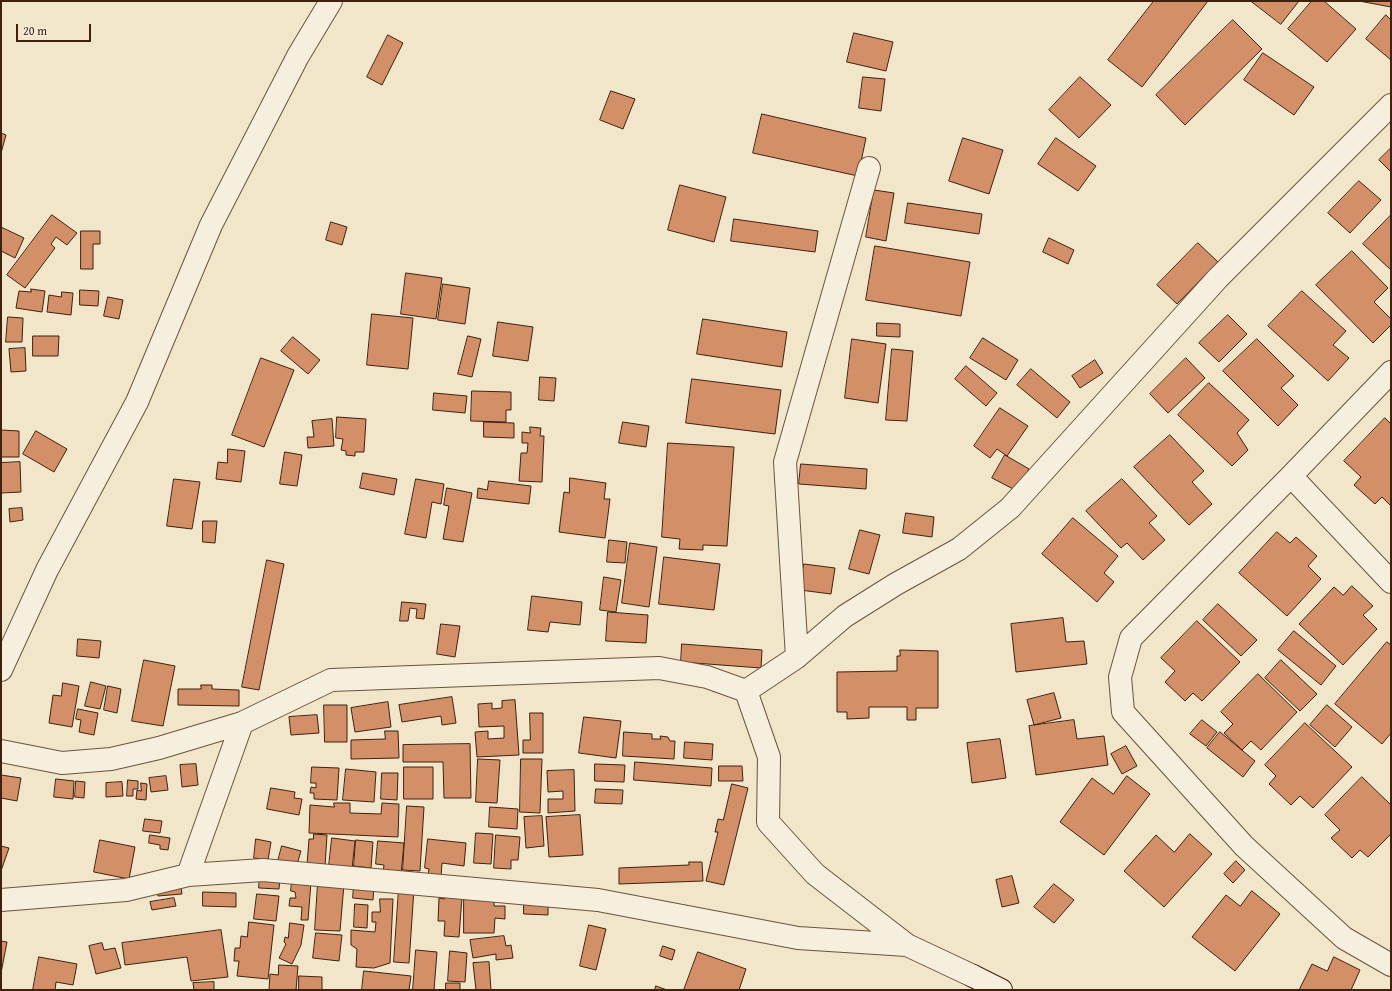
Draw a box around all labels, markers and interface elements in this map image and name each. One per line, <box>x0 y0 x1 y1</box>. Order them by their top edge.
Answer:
scale bar <box>18 16 93 42</box>
text: 20 m <box>23 22 47 39</box>

